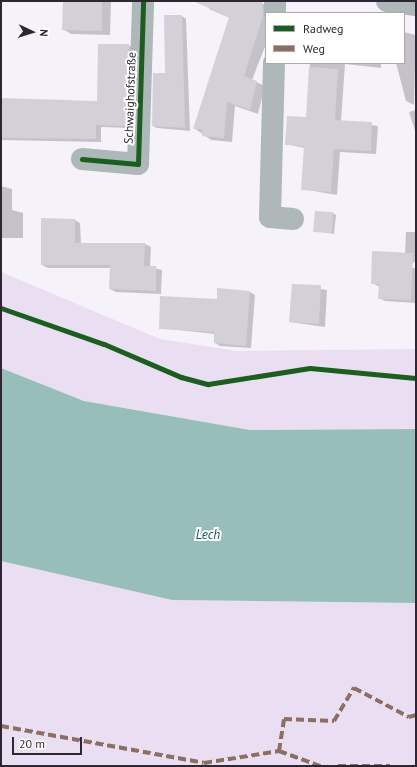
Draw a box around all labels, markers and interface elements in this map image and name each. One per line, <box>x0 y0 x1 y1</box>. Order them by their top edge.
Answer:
north arrow <box>12 12 52 52</box>
legend <box>265 12 405 64</box>
text: Radweg <box>303 21 344 36</box>
text: N <box>37 29 51 37</box>
text: Weg <box>303 41 325 56</box>
street label: Schwaighofstraße <box>121 52 139 144</box>
water label: Lech <box>196 527 220 543</box>
scale bar <box>14 729 84 755</box>
text: 20 m <box>19 736 45 751</box>

